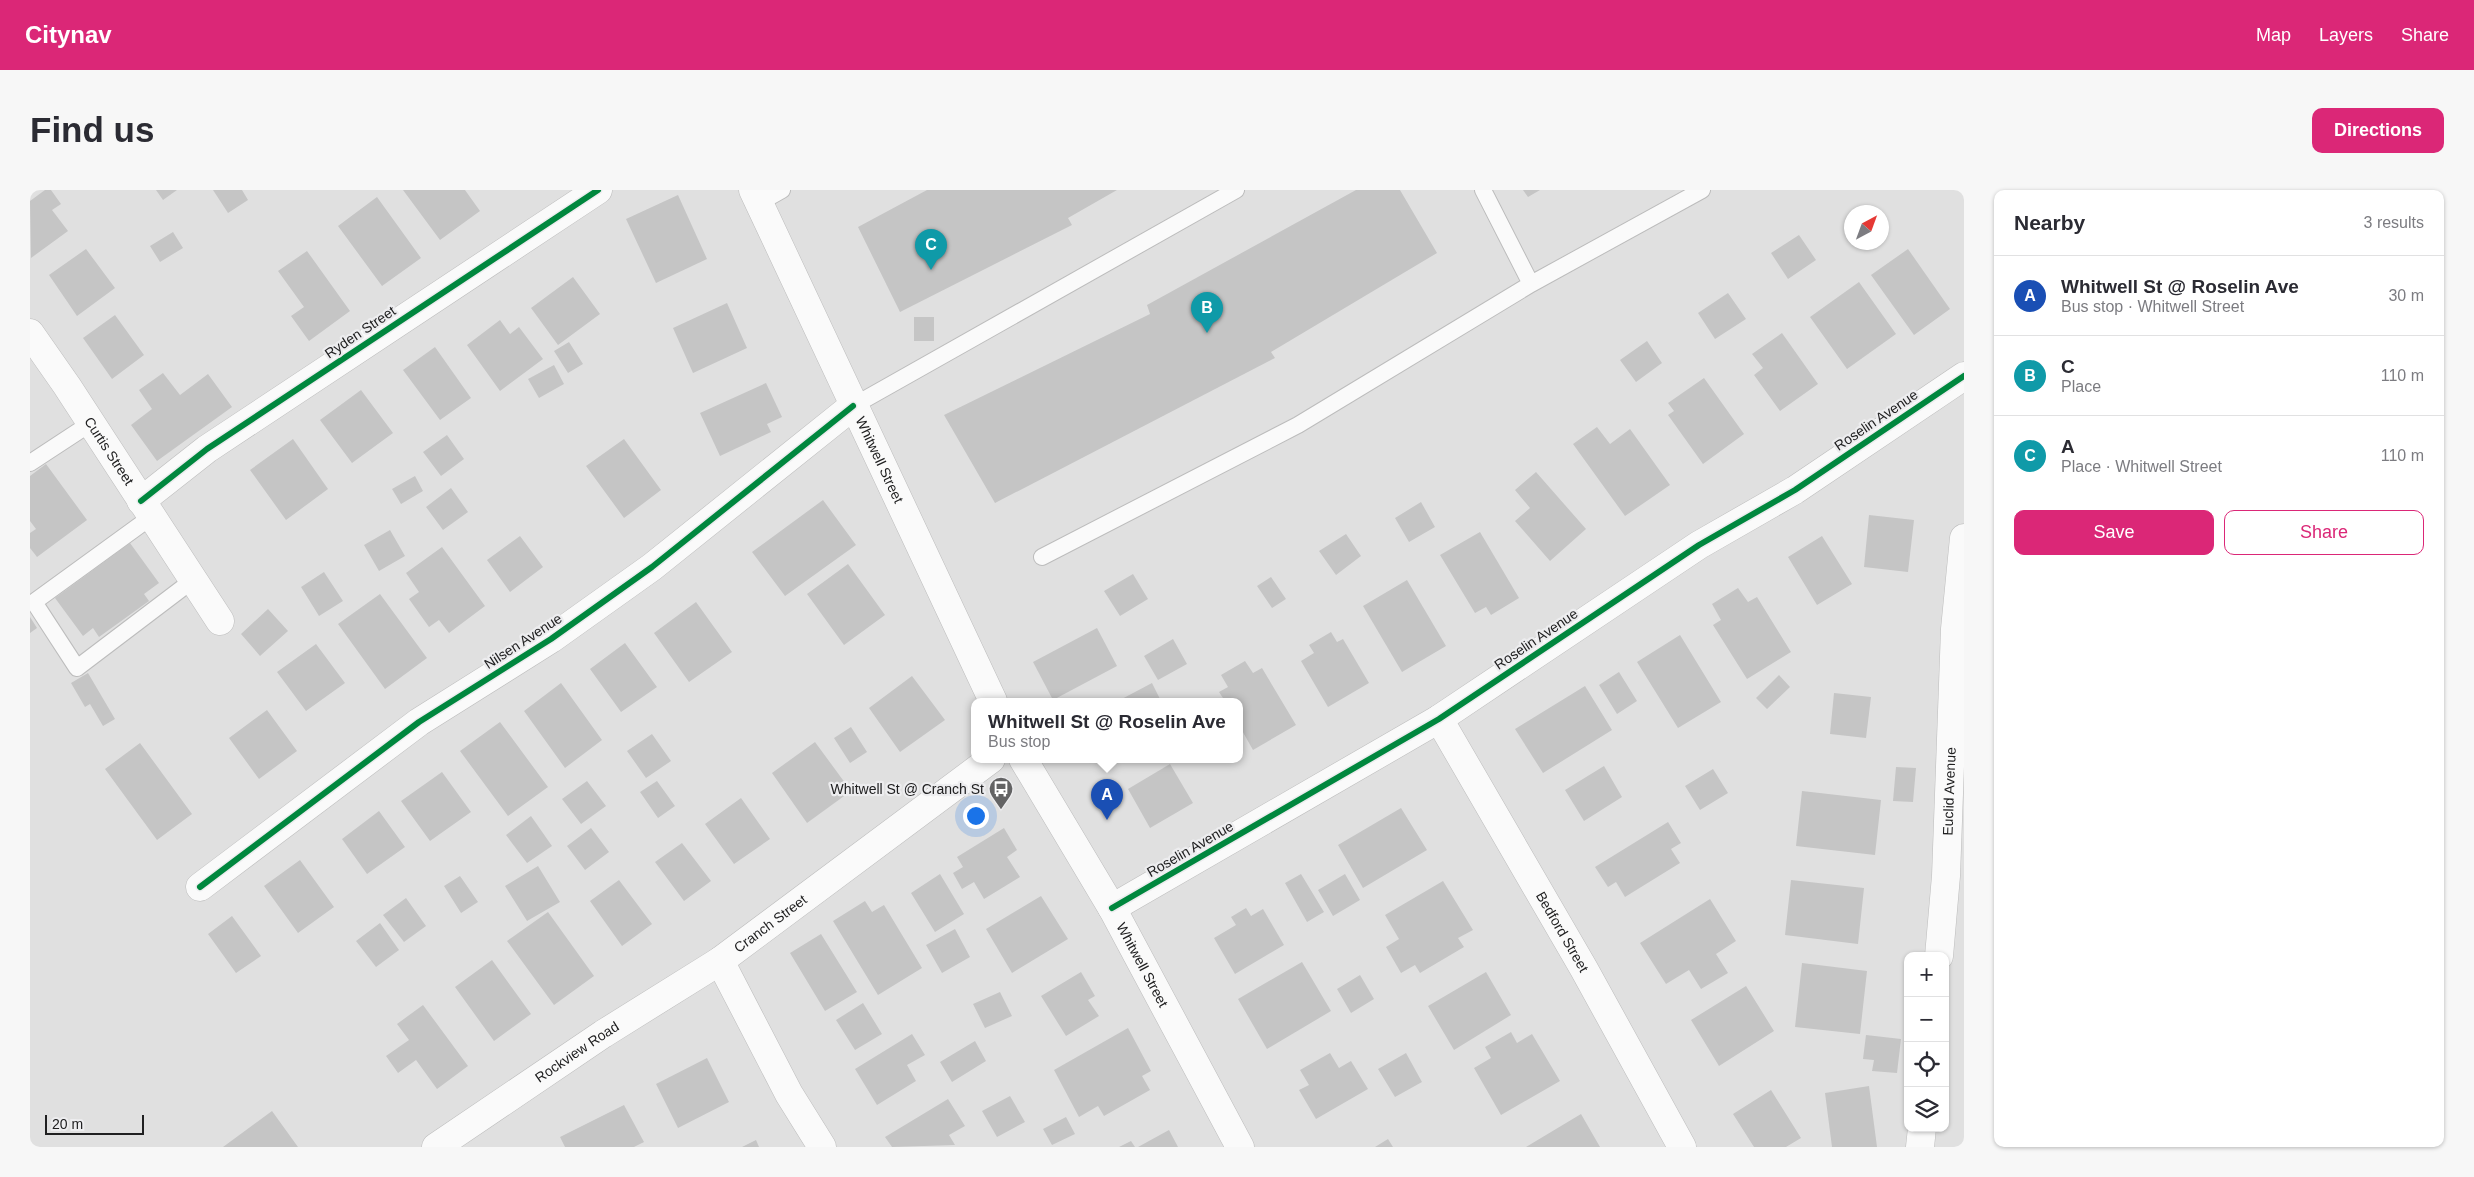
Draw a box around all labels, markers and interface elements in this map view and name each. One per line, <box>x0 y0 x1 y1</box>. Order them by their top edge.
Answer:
text: Citynav <box>25 21 112 48</box>
text: Map <box>2256 25 2291 45</box>
text: Layers <box>2319 25 2373 45</box>
text: Share <box>2401 25 2449 45</box>
button: Directions <box>2312 108 2444 153</box>
text: Find us <box>30 110 154 149</box>
north arrow <box>1844 205 1889 250</box>
text: Nearby <box>2014 211 2085 234</box>
text: 3 results <box>2364 214 2424 231</box>
pin: C <box>915 229 947 270</box>
text: Whitwell St @ Roselin Ave <box>2061 276 2299 297</box>
text: A <box>2024 287 2036 304</box>
text: 30 m <box>2388 287 2424 304</box>
pin: B <box>1191 292 1223 333</box>
text: Bus stop · Whitwell Street <box>2061 298 2244 315</box>
street label: Ryden Street <box>322 302 398 361</box>
text: C <box>2061 356 2075 377</box>
text: B <box>2024 367 2036 384</box>
text: 110 m <box>2381 367 2424 384</box>
text: Place <box>2061 378 2101 395</box>
street label: Roselin Avenue <box>1831 386 1921 454</box>
street label: Curtis Street <box>81 414 137 488</box>
street label: Whitwell Street <box>853 414 907 506</box>
text: A <box>2061 436 2075 457</box>
text: C <box>2024 447 2036 464</box>
text: 110 m <box>2381 447 2424 464</box>
text: Place · Whitwell Street <box>2061 458 2222 475</box>
button: Save <box>2014 510 2214 555</box>
button: Share <box>2224 510 2424 555</box>
street label: Roselin Avenue <box>1491 605 1581 673</box>
street label: Nilsen Avenue <box>481 610 565 672</box>
popup <box>971 698 1243 763</box>
text: Whitwell St @ Roselin Ave <box>988 711 1226 732</box>
text: Bus stop <box>988 733 1050 750</box>
street label: Euclid Avenue <box>1939 747 1959 836</box>
bus stop icon: Whitwell St @ Cranch St <box>988 776 1014 810</box>
pin: A <box>1091 779 1123 820</box>
place label: Whitwell St @ Cranch St <box>831 781 984 797</box>
your location <box>963 803 989 829</box>
street label: Roselin Avenue <box>1144 818 1236 880</box>
street label: Bedford Street <box>1533 889 1592 975</box>
street label: Cranch Street <box>731 891 810 956</box>
street label: Whitwell Street <box>1113 920 1172 1010</box>
map controls <box>1904 952 1949 1132</box>
button: + <box>1904 952 1949 997</box>
button: − <box>1904 997 1949 1042</box>
street label: Rockview Road <box>532 1018 622 1086</box>
button: locate <box>1904 1042 1949 1087</box>
button: layers <box>1904 1087 1949 1132</box>
scale bar <box>45 1112 144 1135</box>
text: 20 m <box>52 1116 83 1132</box>

